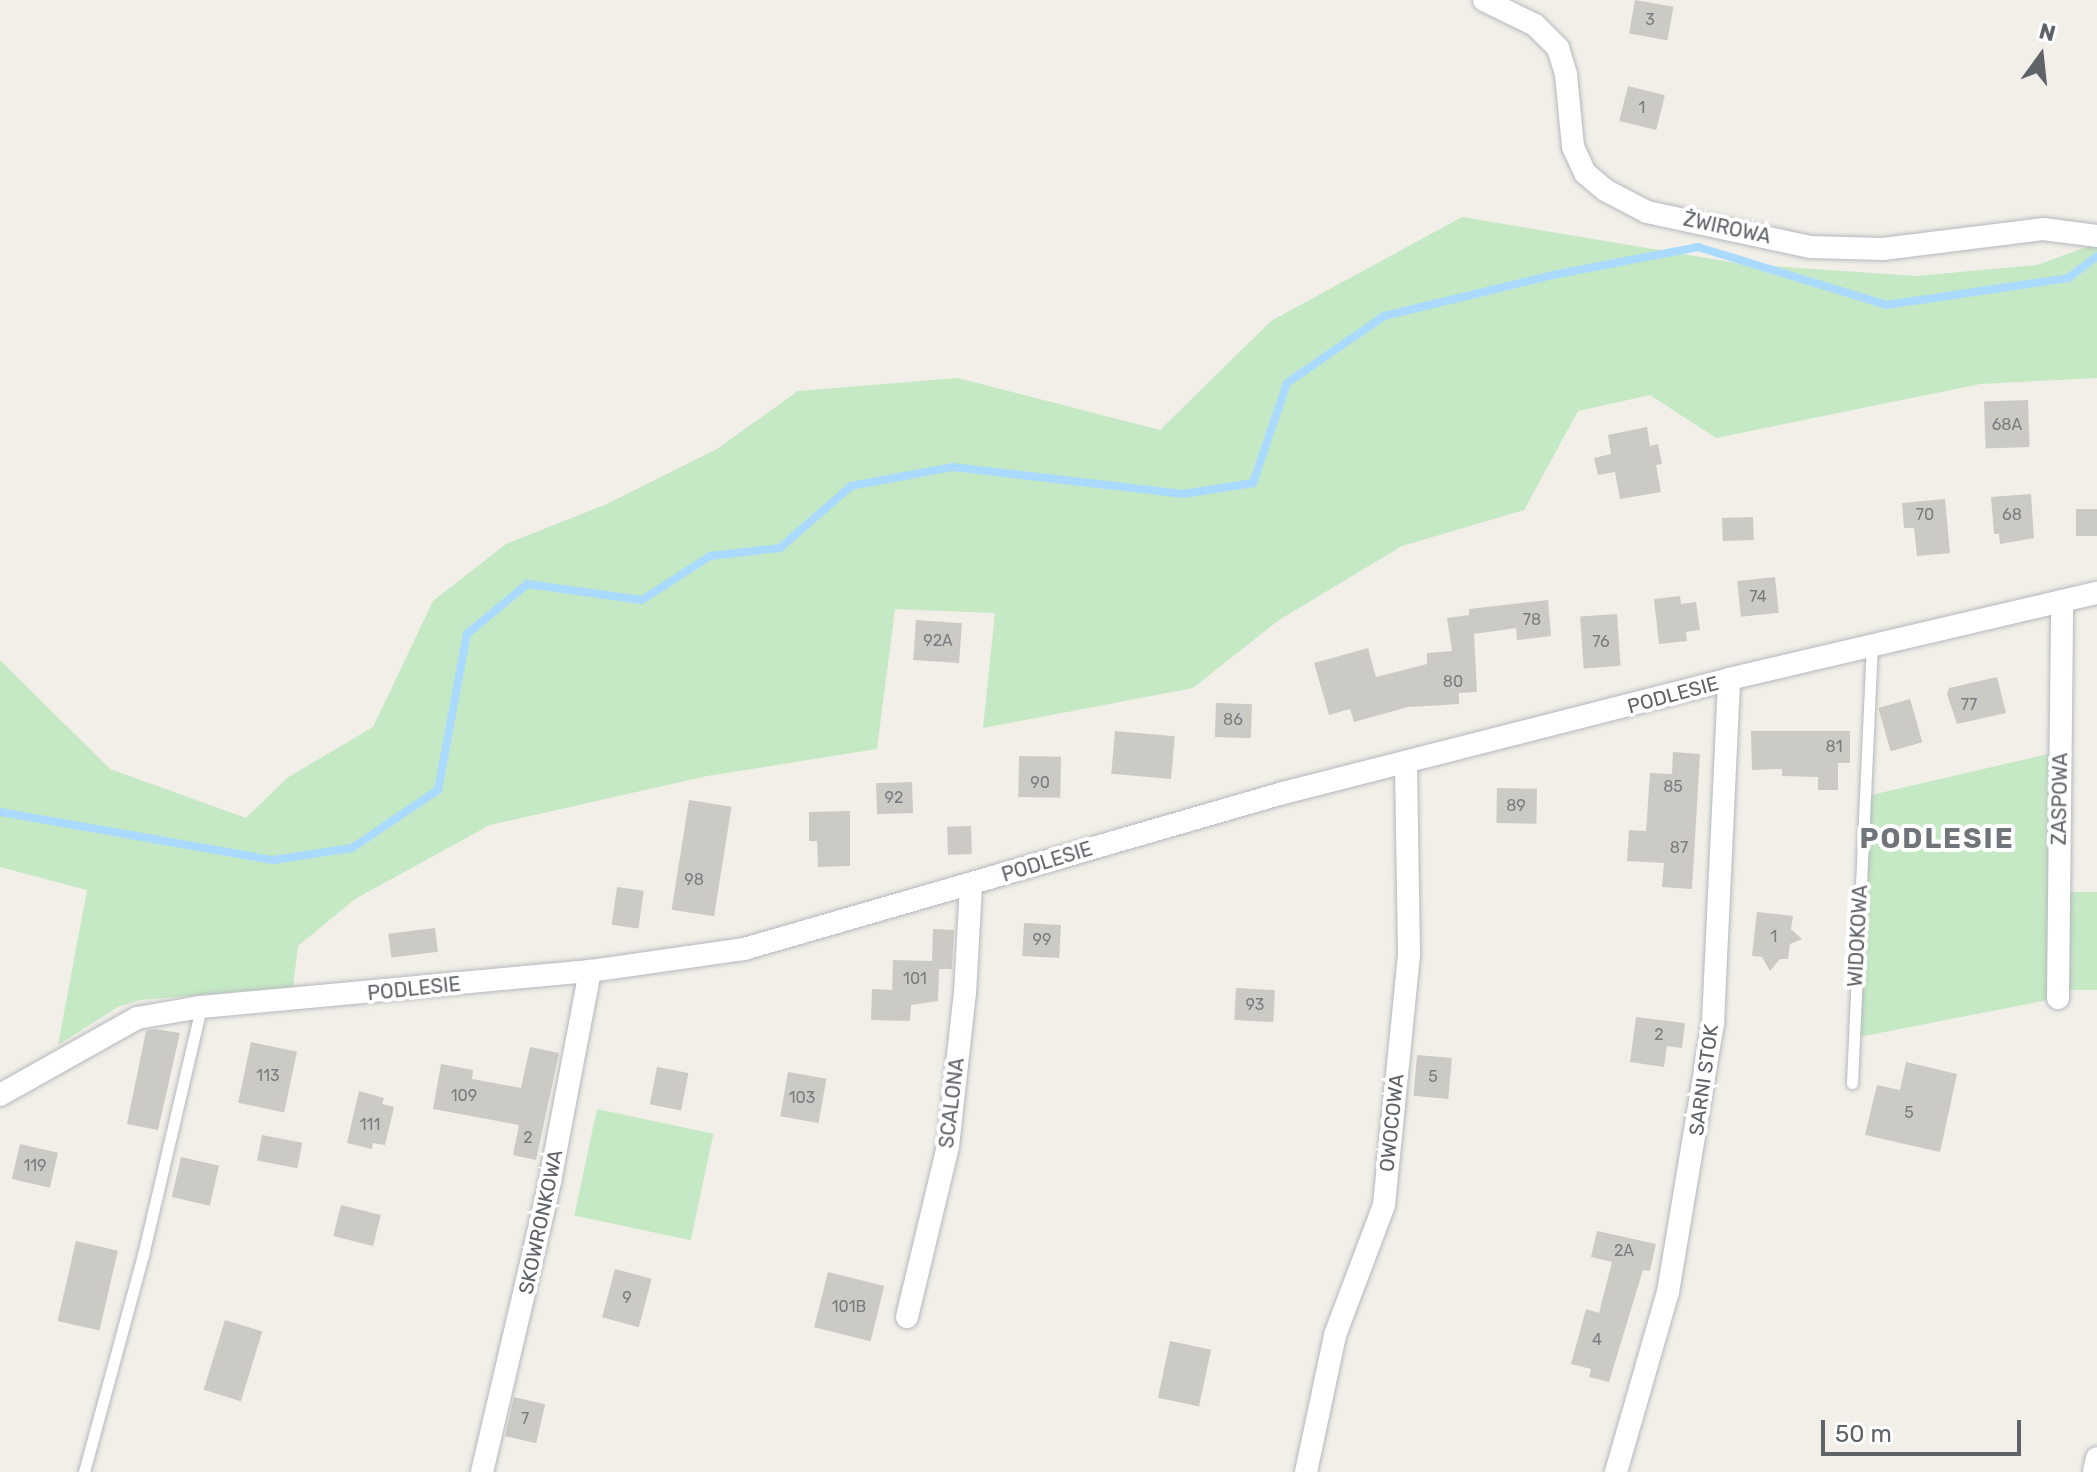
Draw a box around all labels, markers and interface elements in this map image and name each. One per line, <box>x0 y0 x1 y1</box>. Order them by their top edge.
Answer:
house number: 3 <box>1645 10 1655 30</box>
north arrow <box>2001 16 2081 96</box>
text: N <box>2036 17 2058 47</box>
house number: 1 <box>1639 98 1645 118</box>
street label: ŻWIROWA <box>1681 207 1773 249</box>
house number: 68A <box>1992 415 2022 435</box>
house number: 70 <box>1916 505 1934 525</box>
house number: 68 <box>2002 505 2022 525</box>
house number: 74 <box>1749 587 1767 607</box>
house number: 78 <box>1523 610 1541 630</box>
house number: 92A <box>923 631 953 651</box>
house number: 76 <box>1592 632 1610 652</box>
street label: PODLESIE <box>1625 671 1721 719</box>
house number: 80 <box>1443 672 1463 692</box>
house number: 77 <box>1961 695 1977 715</box>
house number: 86 <box>1223 710 1243 730</box>
house number: 81 <box>1825 737 1843 757</box>
street label: ZASPOWA <box>2047 752 2073 846</box>
house number: 90 <box>1030 773 1050 793</box>
house number: 85 <box>1663 777 1683 797</box>
house number: 92 <box>885 788 903 808</box>
house number: 89 <box>1506 796 1526 816</box>
district label: PODLESIE <box>1859 822 2015 856</box>
street label: PODLESIE <box>999 837 1095 887</box>
house number: 87 <box>1670 838 1688 858</box>
house number: 98 <box>684 870 704 890</box>
street label: WIDOKOWA <box>1843 884 1873 988</box>
house number: 1 <box>1771 927 1777 947</box>
house number: 99 <box>1033 930 1051 950</box>
house number: 101 <box>903 969 927 989</box>
street label: PODLESIE <box>366 972 462 1006</box>
house number: 93 <box>1246 995 1264 1015</box>
street label: SARNI STOK <box>1684 1023 1724 1137</box>
house number: 2 <box>1654 1025 1664 1045</box>
street label: SCALONA <box>935 1056 969 1150</box>
house number: 113 <box>256 1066 280 1086</box>
house number: 5 <box>1428 1067 1438 1087</box>
street label: OWOCOWA <box>1375 1073 1409 1173</box>
house number: 109 <box>451 1086 477 1106</box>
house number: 103 <box>789 1088 815 1108</box>
house number: 5 <box>1904 1103 1914 1123</box>
house number: 111 <box>360 1115 380 1135</box>
house number: 2 <box>523 1128 533 1148</box>
street label: SKOWRONKOWA <box>514 1148 568 1296</box>
house number: 119 <box>23 1156 47 1176</box>
house number: 2A <box>1614 1241 1634 1261</box>
house number: 9 <box>622 1288 632 1308</box>
house number: 101B <box>832 1297 866 1317</box>
house number: 4 <box>1592 1330 1602 1350</box>
scale bar <box>1825 1404 2025 1454</box>
house number: 7 <box>521 1409 529 1429</box>
text: 50 m <box>1835 1420 1892 1448</box>

